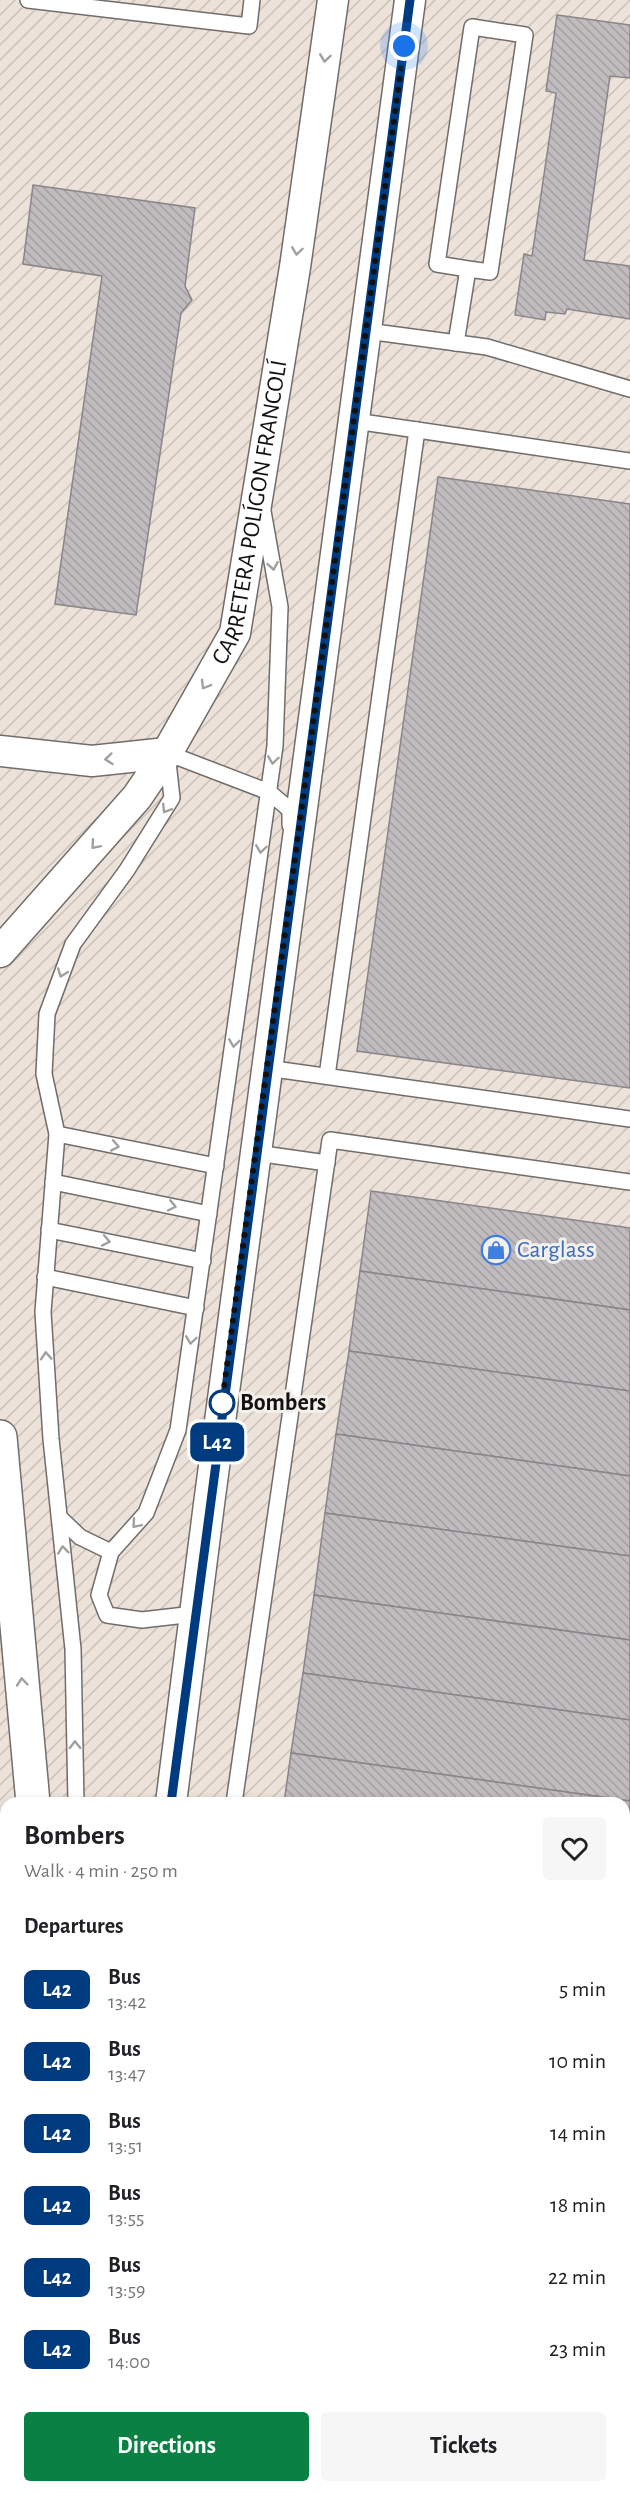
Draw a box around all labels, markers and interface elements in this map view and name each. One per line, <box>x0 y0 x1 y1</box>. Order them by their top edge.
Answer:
your location <box>389 31 419 61</box>
one-way arrow <box>319 53 331 63</box>
one-way arrow <box>292 246 304 256</box>
street label: CARRETERA POLÍGON FRANCOLÍ <box>208 358 292 669</box>
one-way arrow <box>266 561 278 570</box>
one-way arrow <box>201 679 213 689</box>
one-way arrow <box>104 752 113 765</box>
one-way arrow <box>268 755 280 765</box>
one-way arrow <box>161 803 173 813</box>
one-way arrow <box>91 838 102 849</box>
one-way arrow <box>255 845 267 854</box>
one-way arrow <box>57 967 69 978</box>
one-way arrow <box>228 1038 240 1047</box>
one-way arrow <box>109 1139 119 1152</box>
one-way arrow <box>167 1199 177 1212</box>
one-way arrow <box>101 1234 111 1247</box>
shop icon: Carglass <box>480 1234 512 1266</box>
place label: Carglass <box>517 1238 595 1262</box>
one-way arrow <box>185 1334 198 1344</box>
one-way arrow <box>39 1351 52 1360</box>
marker: Bombers <box>209 1390 235 1416</box>
place label: Bombers <box>240 1391 326 1415</box>
line badge: L42 <box>182 1422 252 1462</box>
text: L42 <box>202 1432 232 1453</box>
one-way arrow <box>132 1517 143 1528</box>
one-way arrow <box>57 1546 70 1555</box>
one-way arrow <box>16 1677 29 1687</box>
one-way arrow <box>69 1740 81 1749</box>
button: heart <box>543 1817 606 1880</box>
text: Bombers <box>24 1822 125 1850</box>
text: Walk · 4 min · 250 m <box>24 1861 178 1881</box>
text: Departures <box>24 1915 124 1937</box>
text: Bus <box>108 1966 141 1988</box>
text: 5 min <box>559 1978 606 2000</box>
text: L42 <box>42 1979 72 2000</box>
text: 13:42 <box>108 1992 146 2012</box>
text: Bus <box>108 2038 141 2060</box>
text: 10 min <box>549 2050 606 2072</box>
text: L42 <box>42 2051 72 2072</box>
text: 13:47 <box>108 2064 146 2084</box>
text: Bus <box>108 2110 141 2132</box>
text: 14 min <box>550 2122 606 2144</box>
text: L42 <box>42 2123 72 2144</box>
text: 13:51 <box>108 2136 143 2156</box>
text: Bus <box>108 2182 141 2204</box>
text: 18 min <box>550 2194 606 2216</box>
text: L42 <box>42 2195 72 2216</box>
text: 13:55 <box>108 2208 144 2228</box>
text: Bus <box>108 2254 141 2276</box>
text: 22 min <box>548 2266 606 2288</box>
text: L42 <box>42 2267 72 2288</box>
text: 13:59 <box>108 2280 145 2300</box>
text: Bus <box>108 2326 141 2348</box>
text: 23 min <box>549 2338 606 2360</box>
text: L42 <box>42 2339 72 2360</box>
text: 14:00 <box>108 2352 150 2372</box>
button: Directions <box>24 2412 309 2481</box>
button: Tickets <box>321 2412 606 2481</box>

